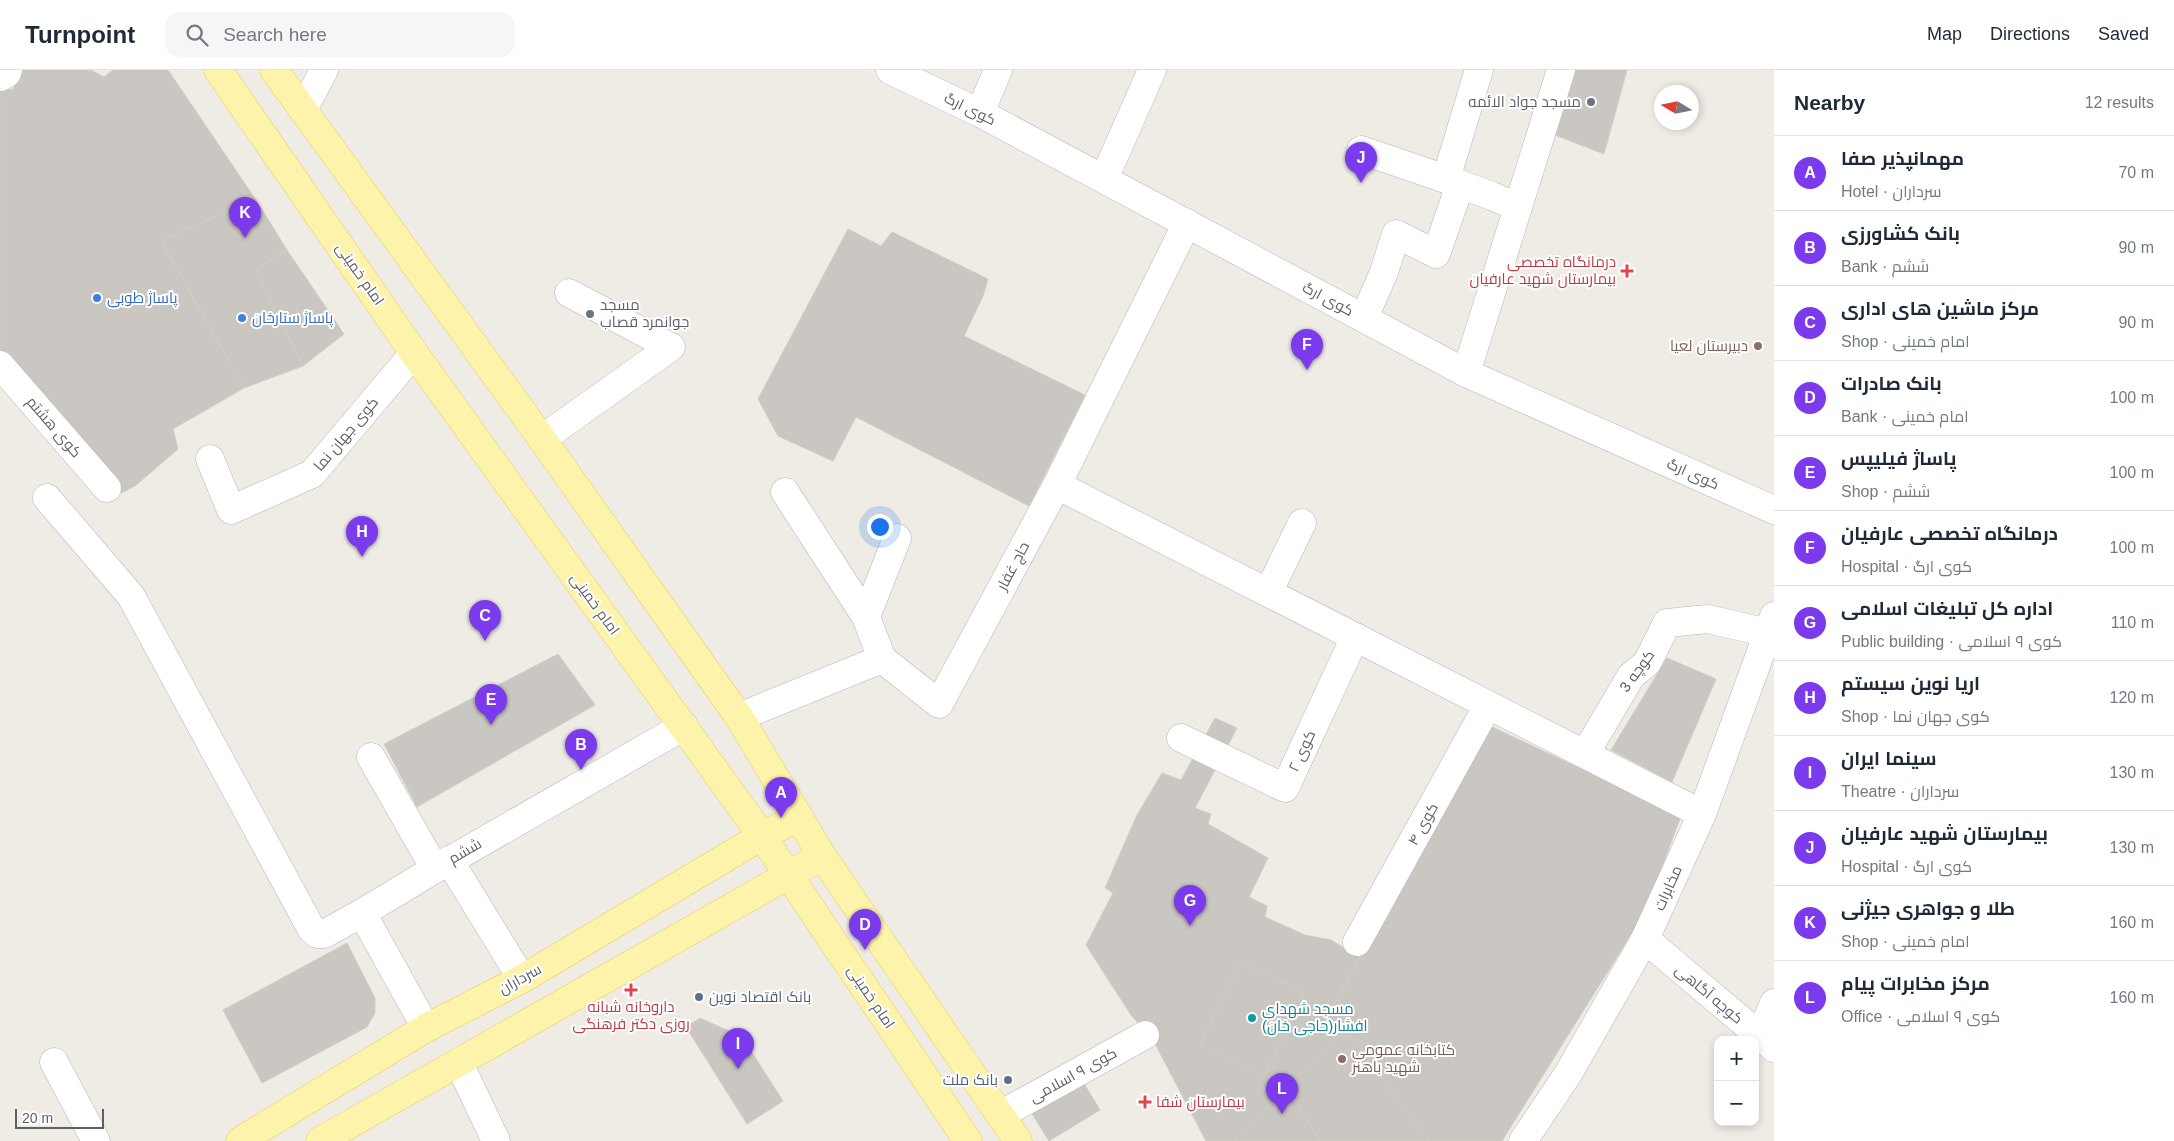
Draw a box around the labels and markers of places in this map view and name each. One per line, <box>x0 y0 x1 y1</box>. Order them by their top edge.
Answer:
place label: مسجد جواد الائمه <box>1468 93 1581 111</box>
marker: مسجد جواد الائمه <box>1585 96 1597 108</box>
pin: J <box>1345 142 1377 183</box>
pin: K <box>229 197 261 238</box>
place label: درمانگاه تخصصی بیمارستان شهید عارفیان <box>1470 253 1616 289</box>
marker: درمانگاه تخصصی بیمارستان شهید عارفیان <box>1620 264 1634 278</box>
place label: پاساژ طوبی <box>107 289 177 308</box>
marker: پاساژ طوبی <box>91 292 103 304</box>
place label: مسجد جوانمرد قصاب <box>600 296 689 331</box>
marker: مسجد جوانمرد قصاب <box>584 308 596 320</box>
place label: پاساژ ستارخان <box>252 309 333 328</box>
marker: پاساژ ستارخان <box>236 312 248 324</box>
pin: F <box>1291 329 1323 370</box>
place label: دبیرستان لعیا <box>1670 337 1748 356</box>
marker: دبیرستان لعیا <box>1752 340 1764 352</box>
pin: H <box>346 516 378 557</box>
pin: C <box>469 600 501 641</box>
pin: E <box>475 684 507 725</box>
pin: B <box>565 729 597 770</box>
pin: A <box>765 777 797 818</box>
pin: G <box>1174 885 1206 926</box>
pin: D <box>849 909 881 950</box>
marker: داروخانه شبانه روزی دکتر فرهنگی <box>625 984 637 996</box>
place label: بانک اقتصاد نوین <box>709 988 811 1007</box>
marker: بانک اقتصاد نوین <box>693 991 705 1003</box>
place label: داروخانه شبانه روزی دکتر فرهنگی <box>572 998 690 1034</box>
place label: مسجد شهدای افشار(حاجی خان) <box>1262 1000 1368 1036</box>
marker: مسجد شهدای افشار(حاجی خان) <box>1246 1012 1258 1024</box>
pin: I <box>722 1028 754 1069</box>
place label: کتابخانه عمومی شهید باهنر <box>1351 1041 1455 1077</box>
marker: کتابخانه عمومی شهید باهنر <box>1336 1053 1348 1065</box>
place label: بانک ملت <box>943 1071 998 1088</box>
pin: L <box>1266 1073 1298 1114</box>
marker: بانک ملت <box>1002 1074 1014 1086</box>
place label: بیمارستان شفا <box>1156 1093 1245 1112</box>
marker: بیمارستان شفا <box>1138 1095 1152 1109</box>

